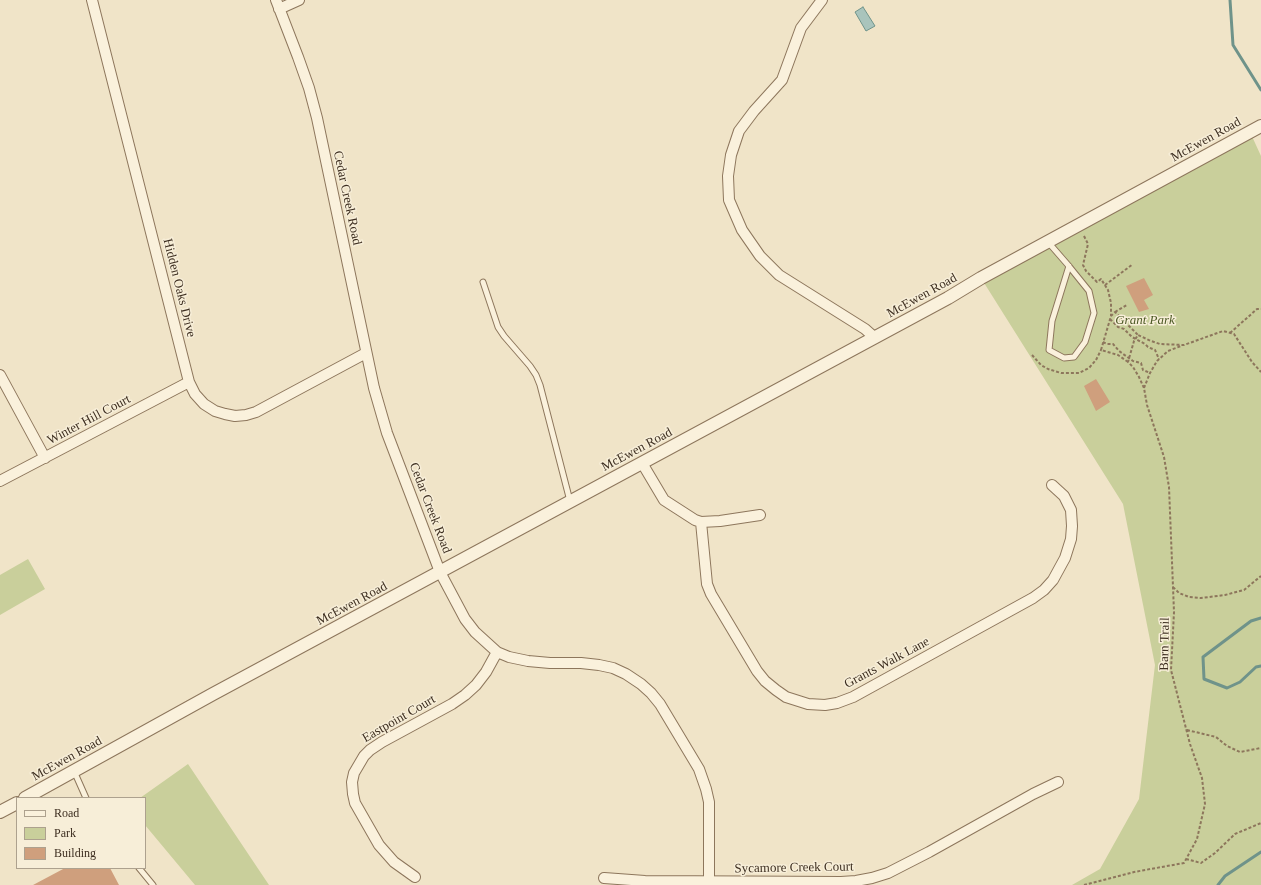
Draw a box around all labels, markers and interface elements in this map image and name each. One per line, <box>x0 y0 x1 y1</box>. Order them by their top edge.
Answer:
street label: McEwen Road <box>1168 114 1244 166</box>
street label: Cedar Creek Road <box>329 149 365 247</box>
street label: Hidden Oaks Drive <box>159 237 199 339</box>
street label: McEwen Road <box>884 270 960 322</box>
park label: Grant Park <box>1115 313 1175 329</box>
street label: Winter Hill Court <box>45 392 133 448</box>
street label: McEwen Road <box>599 425 675 475</box>
street label: Cedar Creek Road <box>406 460 454 556</box>
street label: McEwen Road <box>314 579 390 629</box>
street label: Barn Trail <box>1157 617 1173 671</box>
street label: Grants Walk Lane <box>842 634 932 692</box>
street label: Eastpoint Court <box>360 692 438 746</box>
street label: McEwen Road <box>29 733 105 785</box>
legend <box>16 797 146 869</box>
text: Road <box>54 806 79 820</box>
text: Park <box>54 826 76 840</box>
text: Building <box>54 846 96 860</box>
street label: Sycamore Creek Court <box>734 859 854 877</box>

